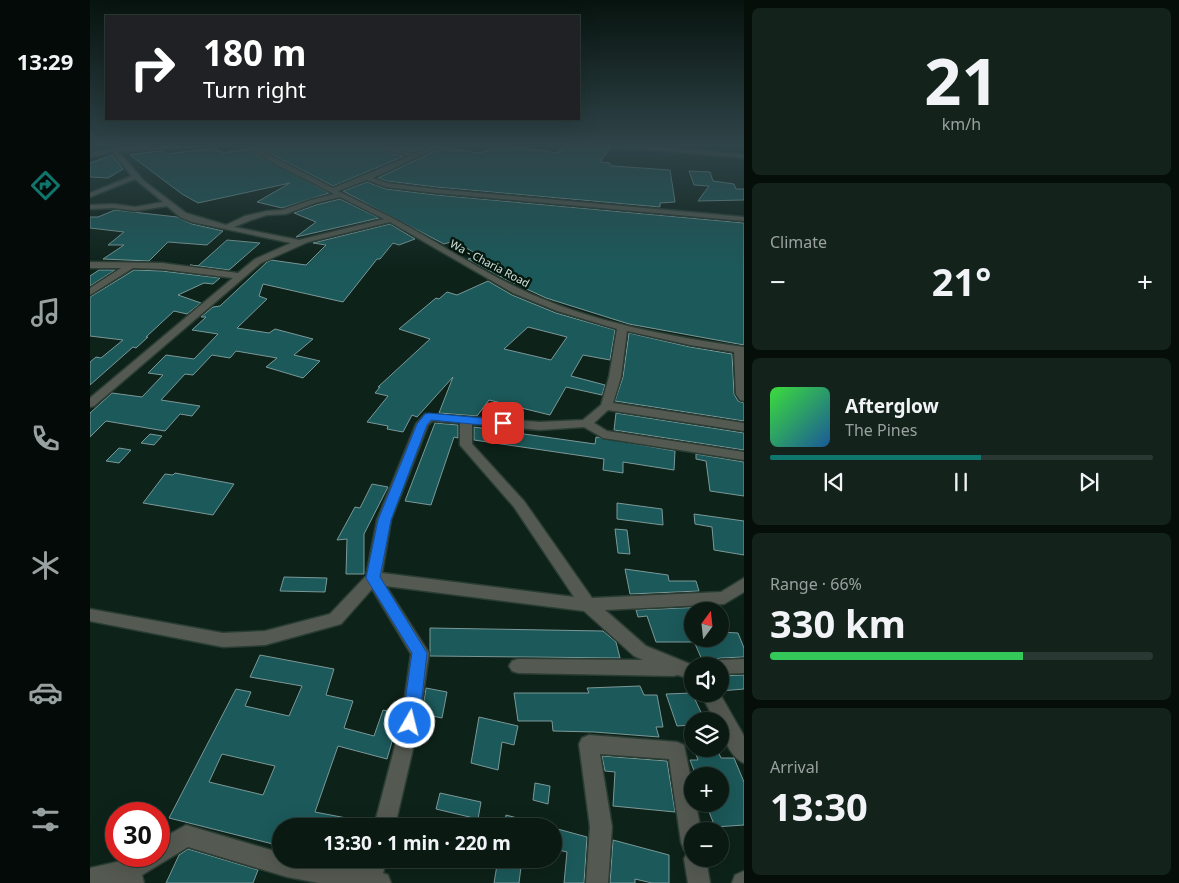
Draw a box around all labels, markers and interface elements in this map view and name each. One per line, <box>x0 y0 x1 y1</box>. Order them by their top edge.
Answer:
text: 180 m <box>203 29 306 76</box>
icon: right <box>120 35 185 100</box>
text: 21 <box>924 36 999 124</box>
text: 13:29 <box>17 46 73 76</box>
text: Turn right <box>203 74 306 104</box>
text: km/h <box>942 113 981 135</box>
icon: directions <box>28 168 63 203</box>
text: Climate <box>770 231 827 253</box>
street label: Wa - Charia Road <box>448 236 532 290</box>
text: 21° <box>932 255 991 307</box>
text: − <box>770 262 786 300</box>
text: + <box>1137 262 1153 300</box>
icon: music <box>28 295 63 330</box>
text: Afterglow <box>845 393 939 419</box>
pin <box>482 402 524 444</box>
icon: arrive <box>489 409 517 437</box>
text: The Pines <box>845 419 917 441</box>
icon: phone <box>28 421 63 456</box>
icon: previous <box>820 468 848 496</box>
icon: pause <box>947 468 975 496</box>
icon: next <box>1075 468 1103 496</box>
icon: climate <box>28 548 63 583</box>
text: Range · 66% <box>770 573 862 595</box>
text: 330 km <box>770 597 906 649</box>
north arrow <box>684 602 729 648</box>
map controls <box>684 602 729 867</box>
button: sound <box>684 657 729 702</box>
icon: car <box>28 675 63 710</box>
position arrow <box>383 696 435 748</box>
button: layers <box>684 712 729 757</box>
text: Arrival <box>770 756 819 778</box>
button: + <box>684 767 729 812</box>
text: 13:30 <box>770 780 868 832</box>
icon: filters <box>28 802 63 837</box>
speed limit sign: 30 <box>105 802 170 867</box>
button: − <box>684 822 729 867</box>
text: 13:30 · 1 min · 220 m <box>323 830 511 856</box>

